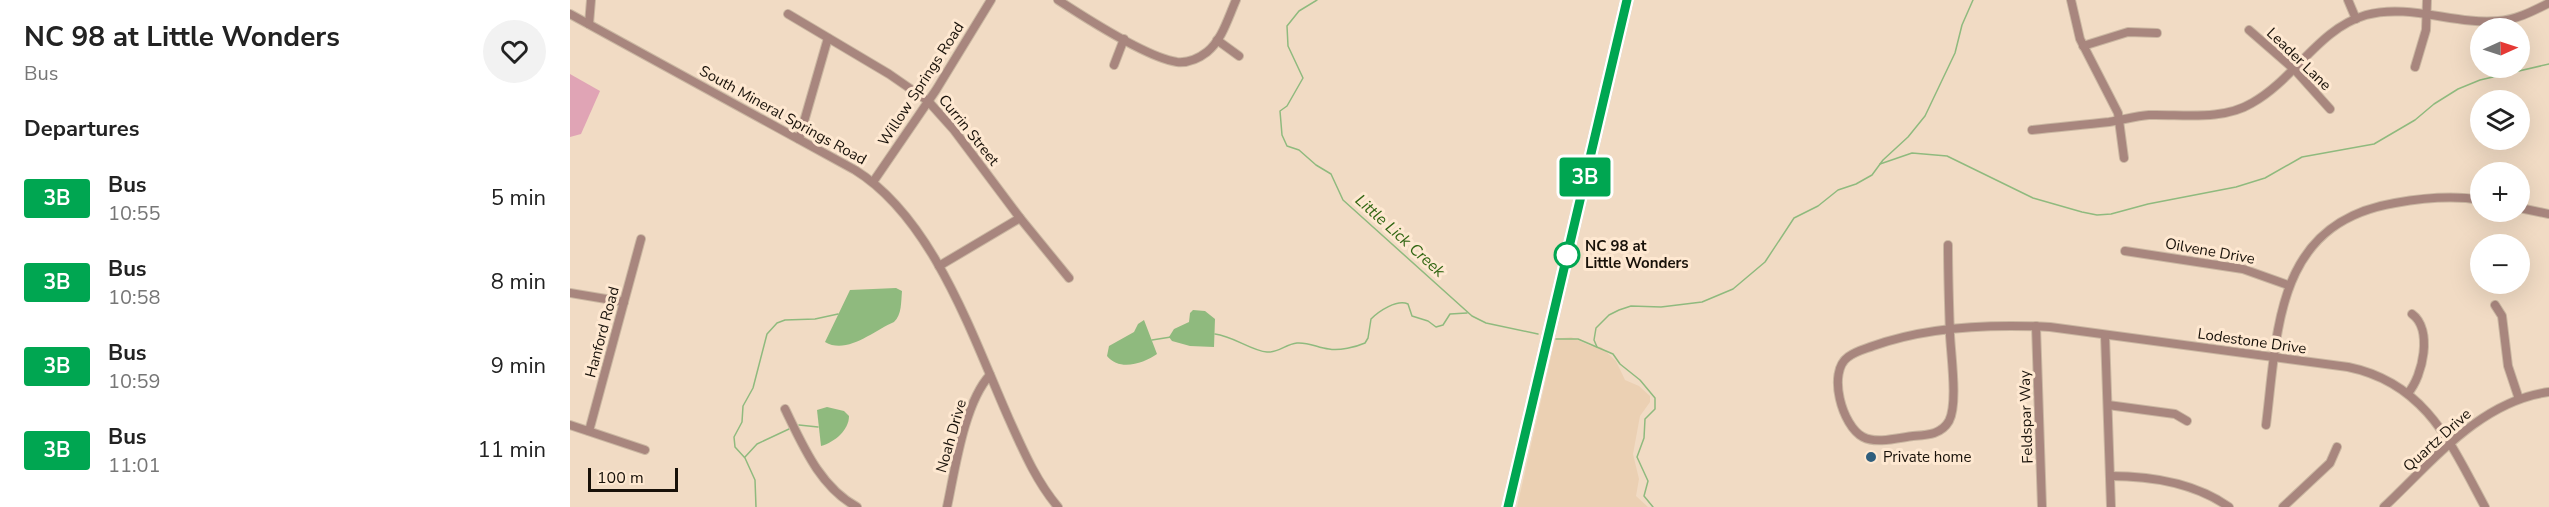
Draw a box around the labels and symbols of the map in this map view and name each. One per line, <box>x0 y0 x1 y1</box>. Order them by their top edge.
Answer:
street label: Willow Springs Road <box>874 18 968 150</box>
north arrow <box>2470 18 2530 78</box>
street label: Leader Lane <box>2262 23 2336 95</box>
street label: South Mineral Springs Road <box>696 61 870 169</box>
street label: Currin Street <box>934 90 1004 170</box>
line badge: 3B <box>1558 158 1612 196</box>
water label: Little Lick Creek <box>1350 190 1450 283</box>
street label: Oilvene Drive <box>2164 233 2256 269</box>
place label: NC 98 at Little Wonders <box>1585 236 1689 273</box>
marker: NC 98 at Little Wonders <box>1554 242 1580 268</box>
street label: Hanford Road <box>580 284 624 380</box>
street label: Lodestone Drive <box>2196 323 2308 359</box>
street label: Feldspar Way <box>2014 370 2038 464</box>
street label: Noah Drive <box>931 397 971 475</box>
street label: Quartz Drive <box>2399 404 2475 476</box>
place label: Private home <box>1883 447 1971 467</box>
marker: Private home <box>1864 450 1878 464</box>
scale bar <box>588 465 678 492</box>

